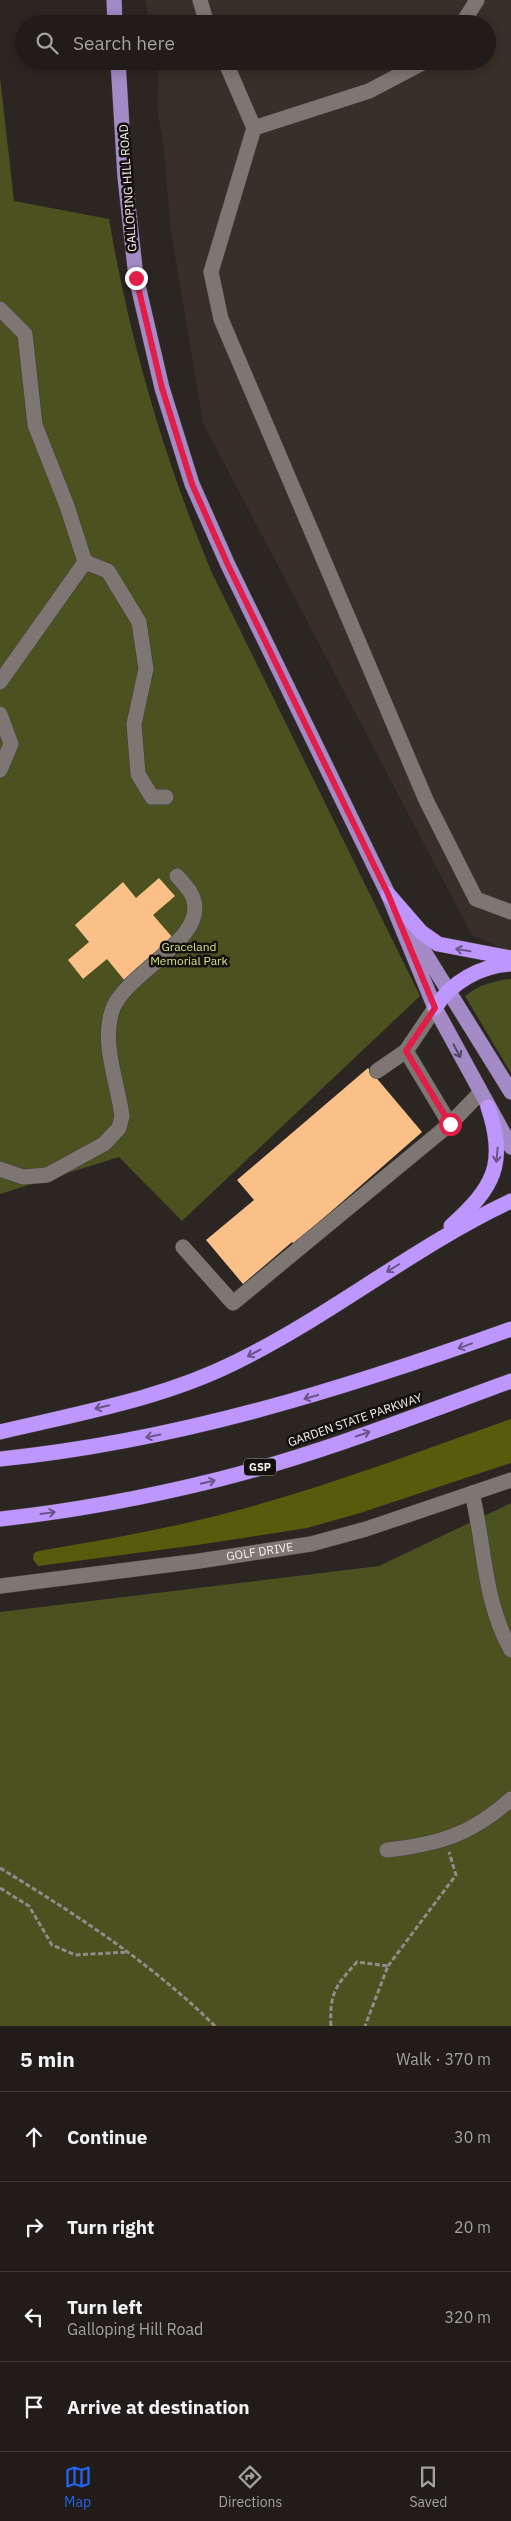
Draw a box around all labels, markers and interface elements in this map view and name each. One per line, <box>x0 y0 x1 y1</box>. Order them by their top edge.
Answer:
search box <box>15 15 496 70</box>
icon: search <box>33 29 61 57</box>
text: Search here <box>73 31 175 55</box>
street label: GALLOPING HILL ROAD <box>116 124 139 252</box>
route end <box>125 267 148 290</box>
park label: Graceland Memorial Park <box>150 939 229 968</box>
one-way arrow <box>455 944 471 954</box>
one-way arrow <box>453 1044 463 1058</box>
route start <box>439 1113 462 1136</box>
one-way arrow <box>492 1147 501 1163</box>
one-way arrow <box>386 1264 400 1274</box>
one-way arrow <box>458 1342 473 1351</box>
one-way arrow <box>247 1349 262 1358</box>
street label: GARDEN STATE PARKWAY <box>286 1389 424 1450</box>
one-way arrow <box>303 1392 319 1402</box>
one-way arrow <box>94 1403 110 1413</box>
one-way arrow <box>355 1429 371 1439</box>
one-way arrow <box>146 1432 162 1441</box>
road number: GSP <box>244 1458 276 1475</box>
one-way arrow <box>199 1477 215 1486</box>
one-way arrow <box>40 1508 56 1518</box>
street label: GOLF DRIVE <box>225 1539 294 1564</box>
text: 5 min <box>20 2045 75 2073</box>
text: Walk · 370 m <box>396 2049 491 2069</box>
icon: ahead <box>20 2123 48 2151</box>
text: Continue <box>67 2125 147 2149</box>
text: 30 m <box>454 2127 491 2147</box>
icon: right <box>20 2213 48 2241</box>
text: Turn right <box>67 2215 154 2239</box>
text: 20 m <box>454 2217 491 2237</box>
text: Turn left <box>67 2295 143 2319</box>
icon: left <box>20 2303 48 2331</box>
text: 320 m <box>444 2307 491 2327</box>
text: Galloping Hill Road <box>67 2319 203 2339</box>
icon: arrive <box>20 2393 48 2421</box>
text: Arrive at destination <box>67 2395 250 2419</box>
tab: Map <box>64 2463 92 2511</box>
tab: Directions <box>219 2463 282 2511</box>
tab: Saved <box>409 2463 447 2511</box>

